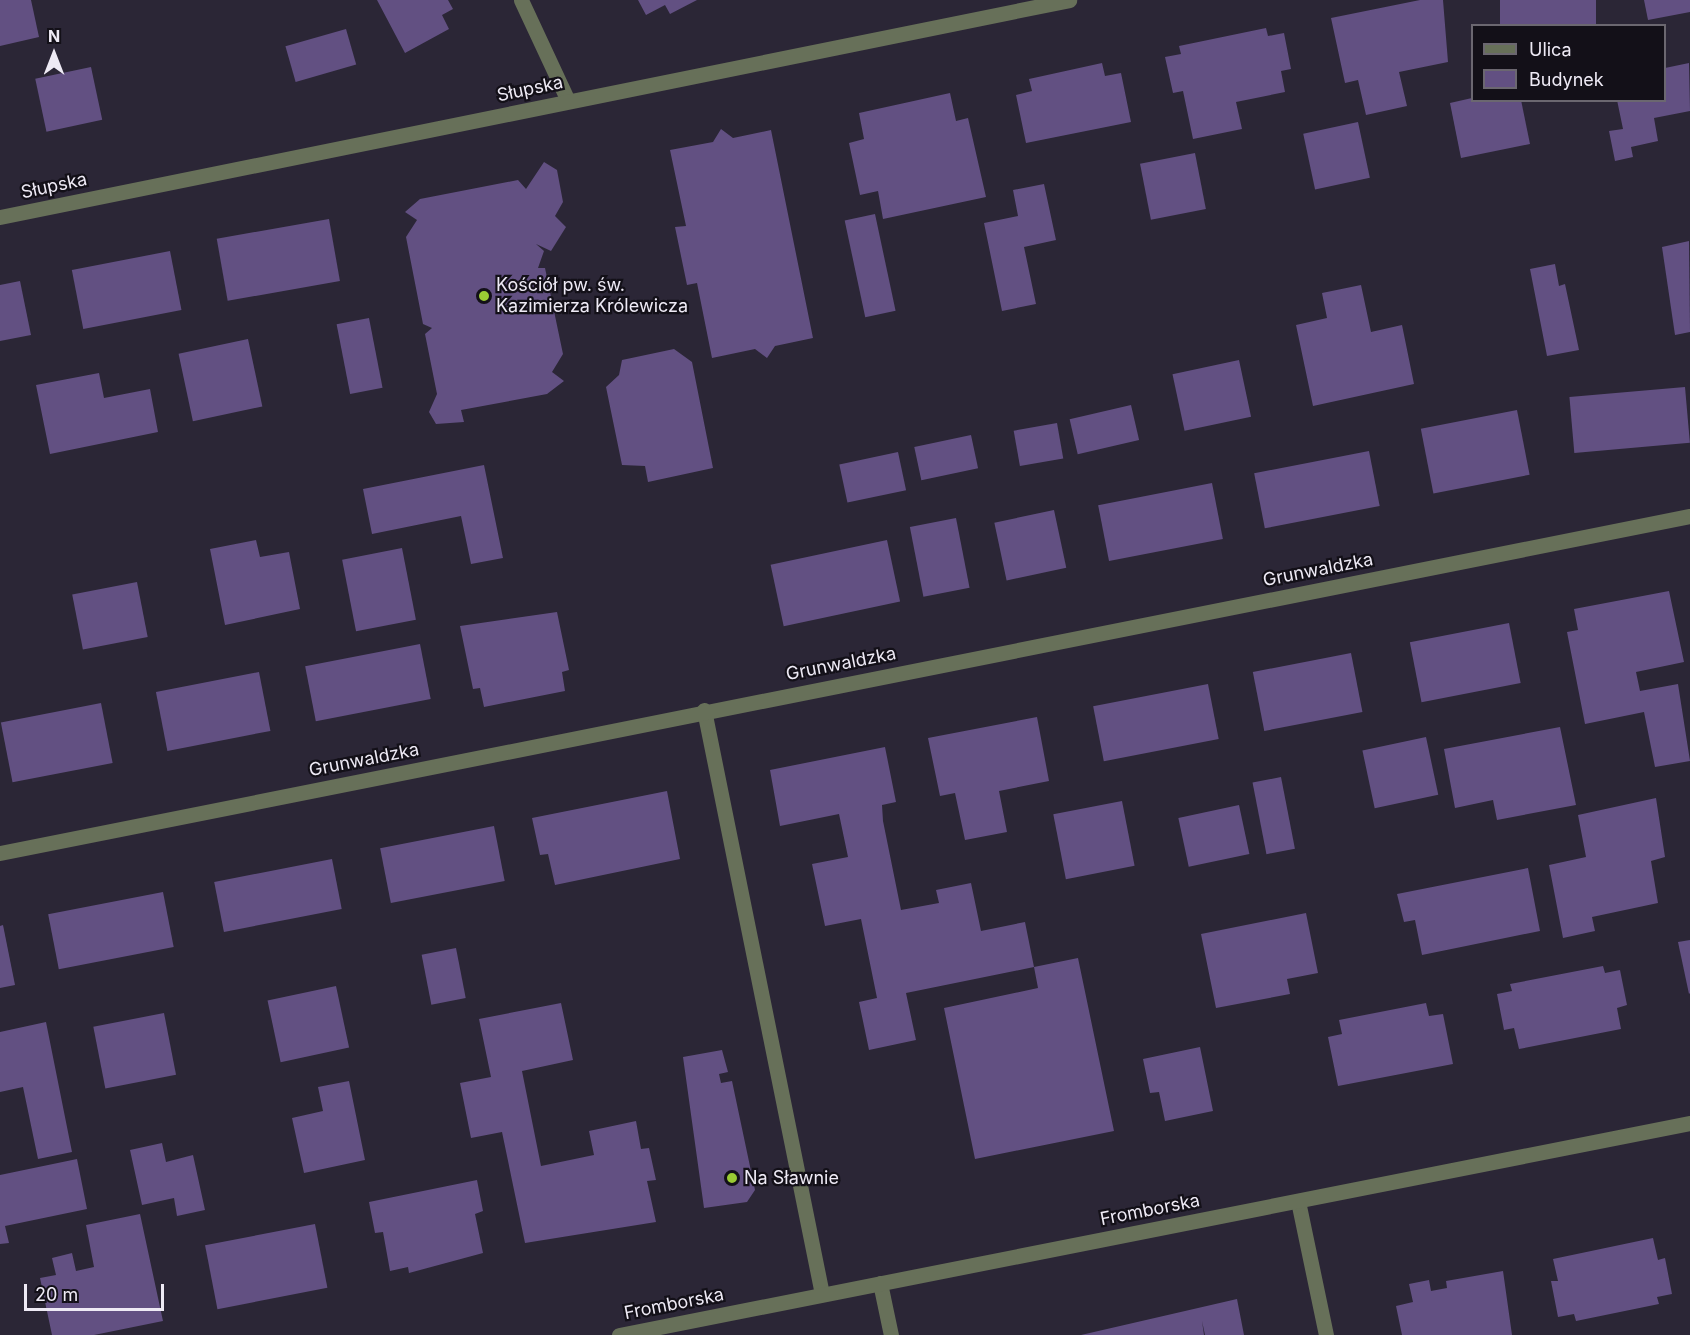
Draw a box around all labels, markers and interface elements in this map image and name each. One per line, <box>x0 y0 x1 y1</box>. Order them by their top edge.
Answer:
north arrow <box>24 24 84 84</box>
legend <box>1471 24 1666 102</box>
text: N <box>48 26 60 46</box>
text: Ulica <box>1529 39 1572 60</box>
text: Budynek <box>1529 69 1604 90</box>
street label: Słupska <box>495 71 565 107</box>
street label: Słupska <box>19 168 89 204</box>
place label: Kościół pw. św. Kazimierza Królewicza <box>496 275 688 318</box>
marker: Kościół pw. św. Kazimierza Królewicza <box>477 289 491 303</box>
street label: Grunwaldzka <box>1261 549 1375 591</box>
street label: Grunwaldzka <box>784 643 898 685</box>
street label: Grunwaldzka <box>307 739 421 781</box>
place label: Na Sławnie <box>744 1167 839 1189</box>
marker: Na Sławnie <box>725 1171 739 1185</box>
street label: Fromborska <box>1098 1190 1202 1230</box>
scale bar <box>27 1272 166 1310</box>
text: 20 m <box>35 1284 78 1305</box>
street label: Fromborska <box>622 1284 726 1324</box>

